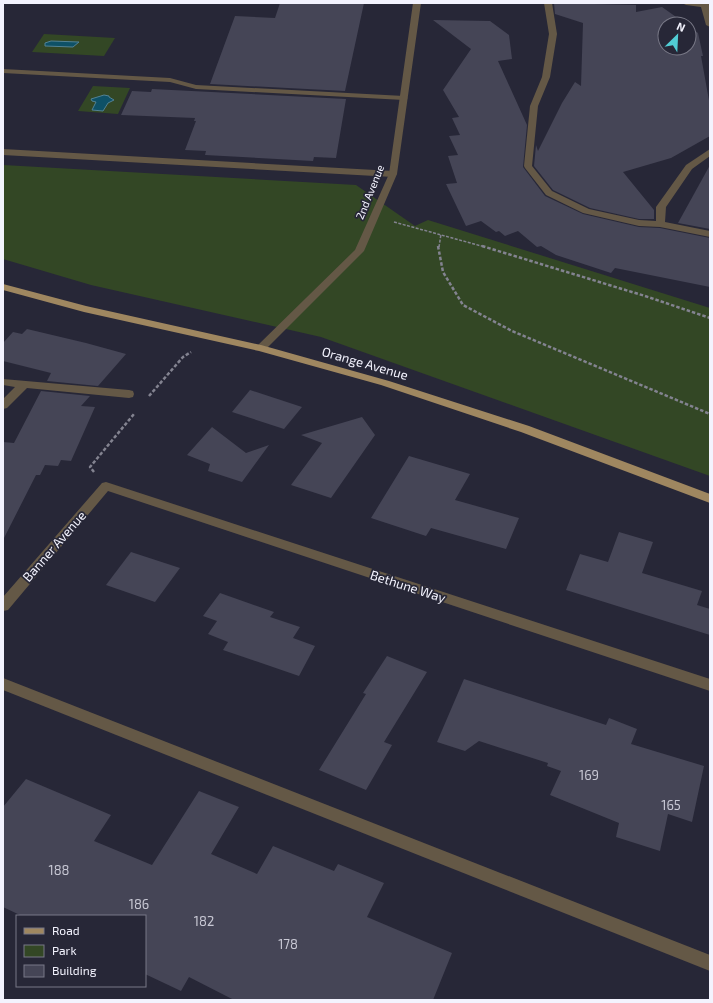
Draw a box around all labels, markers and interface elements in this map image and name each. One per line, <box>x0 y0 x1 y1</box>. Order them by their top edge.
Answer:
north arrow <box>657 16 697 56</box>
text: N <box>675 19 688 34</box>
street label: 2nd Avenue <box>353 162 386 221</box>
street label: Orange Avenue <box>320 343 410 383</box>
street label: Banner Avenue <box>19 507 89 585</box>
street label: Bethune Way <box>368 566 448 606</box>
house number: 169 <box>579 767 599 783</box>
house number: 165 <box>661 797 681 813</box>
house number: 188 <box>49 862 69 878</box>
house number: 186 <box>129 896 149 912</box>
house number: 182 <box>194 913 214 929</box>
legend <box>16 915 146 987</box>
text: Road <box>52 923 80 937</box>
house number: 178 <box>278 936 298 952</box>
text: Park <box>52 943 77 957</box>
text: Building <box>52 963 97 977</box>

